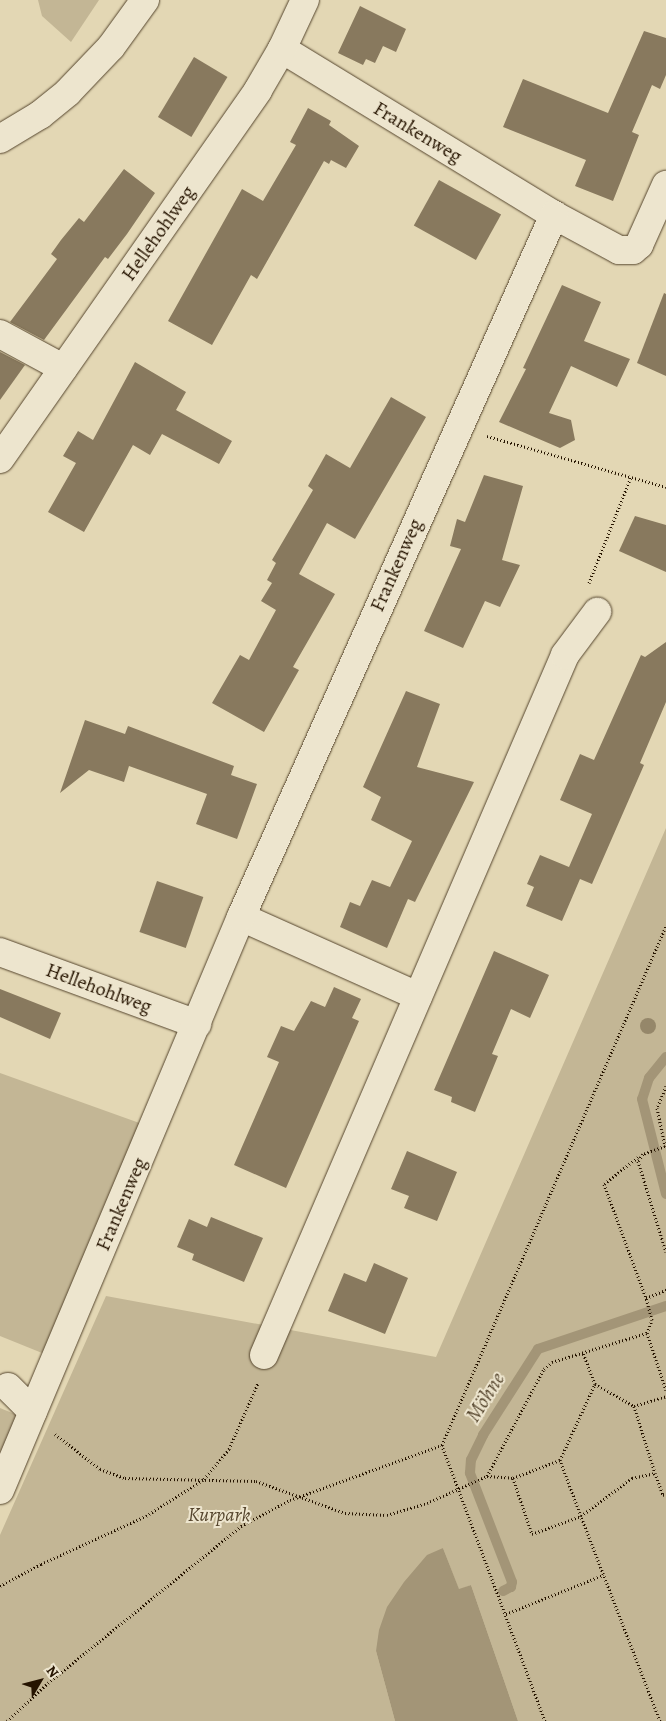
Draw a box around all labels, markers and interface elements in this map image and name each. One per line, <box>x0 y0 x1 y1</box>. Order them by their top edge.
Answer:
street label: Frankenweg <box>369 96 467 168</box>
street label: Hellehohlweg <box>116 181 200 285</box>
street label: Frankenweg <box>365 515 427 615</box>
street label: Hellehohlweg <box>43 958 155 1018</box>
street label: Frankenweg <box>91 1154 151 1254</box>
water label: Möhne <box>460 1368 510 1426</box>
park label: Kurpark <box>188 1502 250 1526</box>
north arrow <box>15 1656 65 1706</box>
text: N <box>42 1662 63 1681</box>

